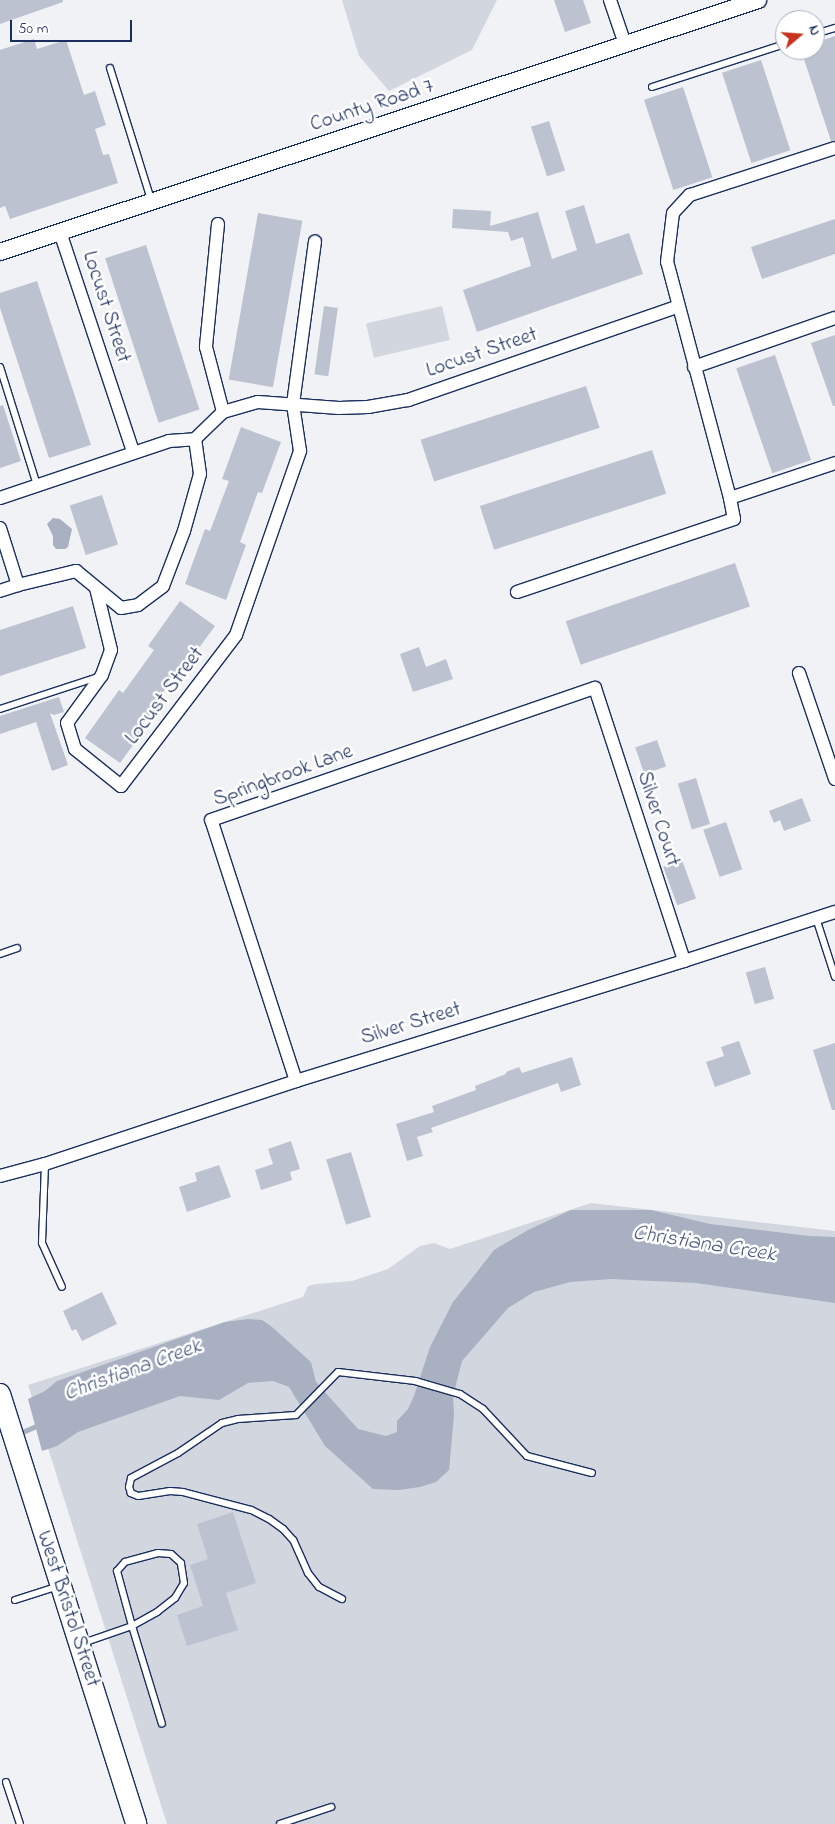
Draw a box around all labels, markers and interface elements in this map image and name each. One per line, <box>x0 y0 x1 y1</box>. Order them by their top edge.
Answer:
scale bar <box>12 10 135 42</box>
north arrow <box>775 10 825 60</box>
text: 50 m <box>18 18 48 40</box>
text: N <box>802 23 825 38</box>
street label: County Road 7 <box>307 74 437 138</box>
street label: Locust Street <box>76 248 136 366</box>
street label: Locust Street <box>423 322 541 384</box>
street label: Locust Street <box>120 642 210 750</box>
street label: Springbrook Lane <box>210 739 356 813</box>
street label: Silver Court <box>631 768 685 870</box>
street label: Silver Street <box>358 997 464 1051</box>
water label: Christiana Creek <box>631 1221 777 1269</box>
water label: Christiana Creek <box>61 1334 205 1408</box>
street label: West Bristol Street <box>31 1528 105 1690</box>

